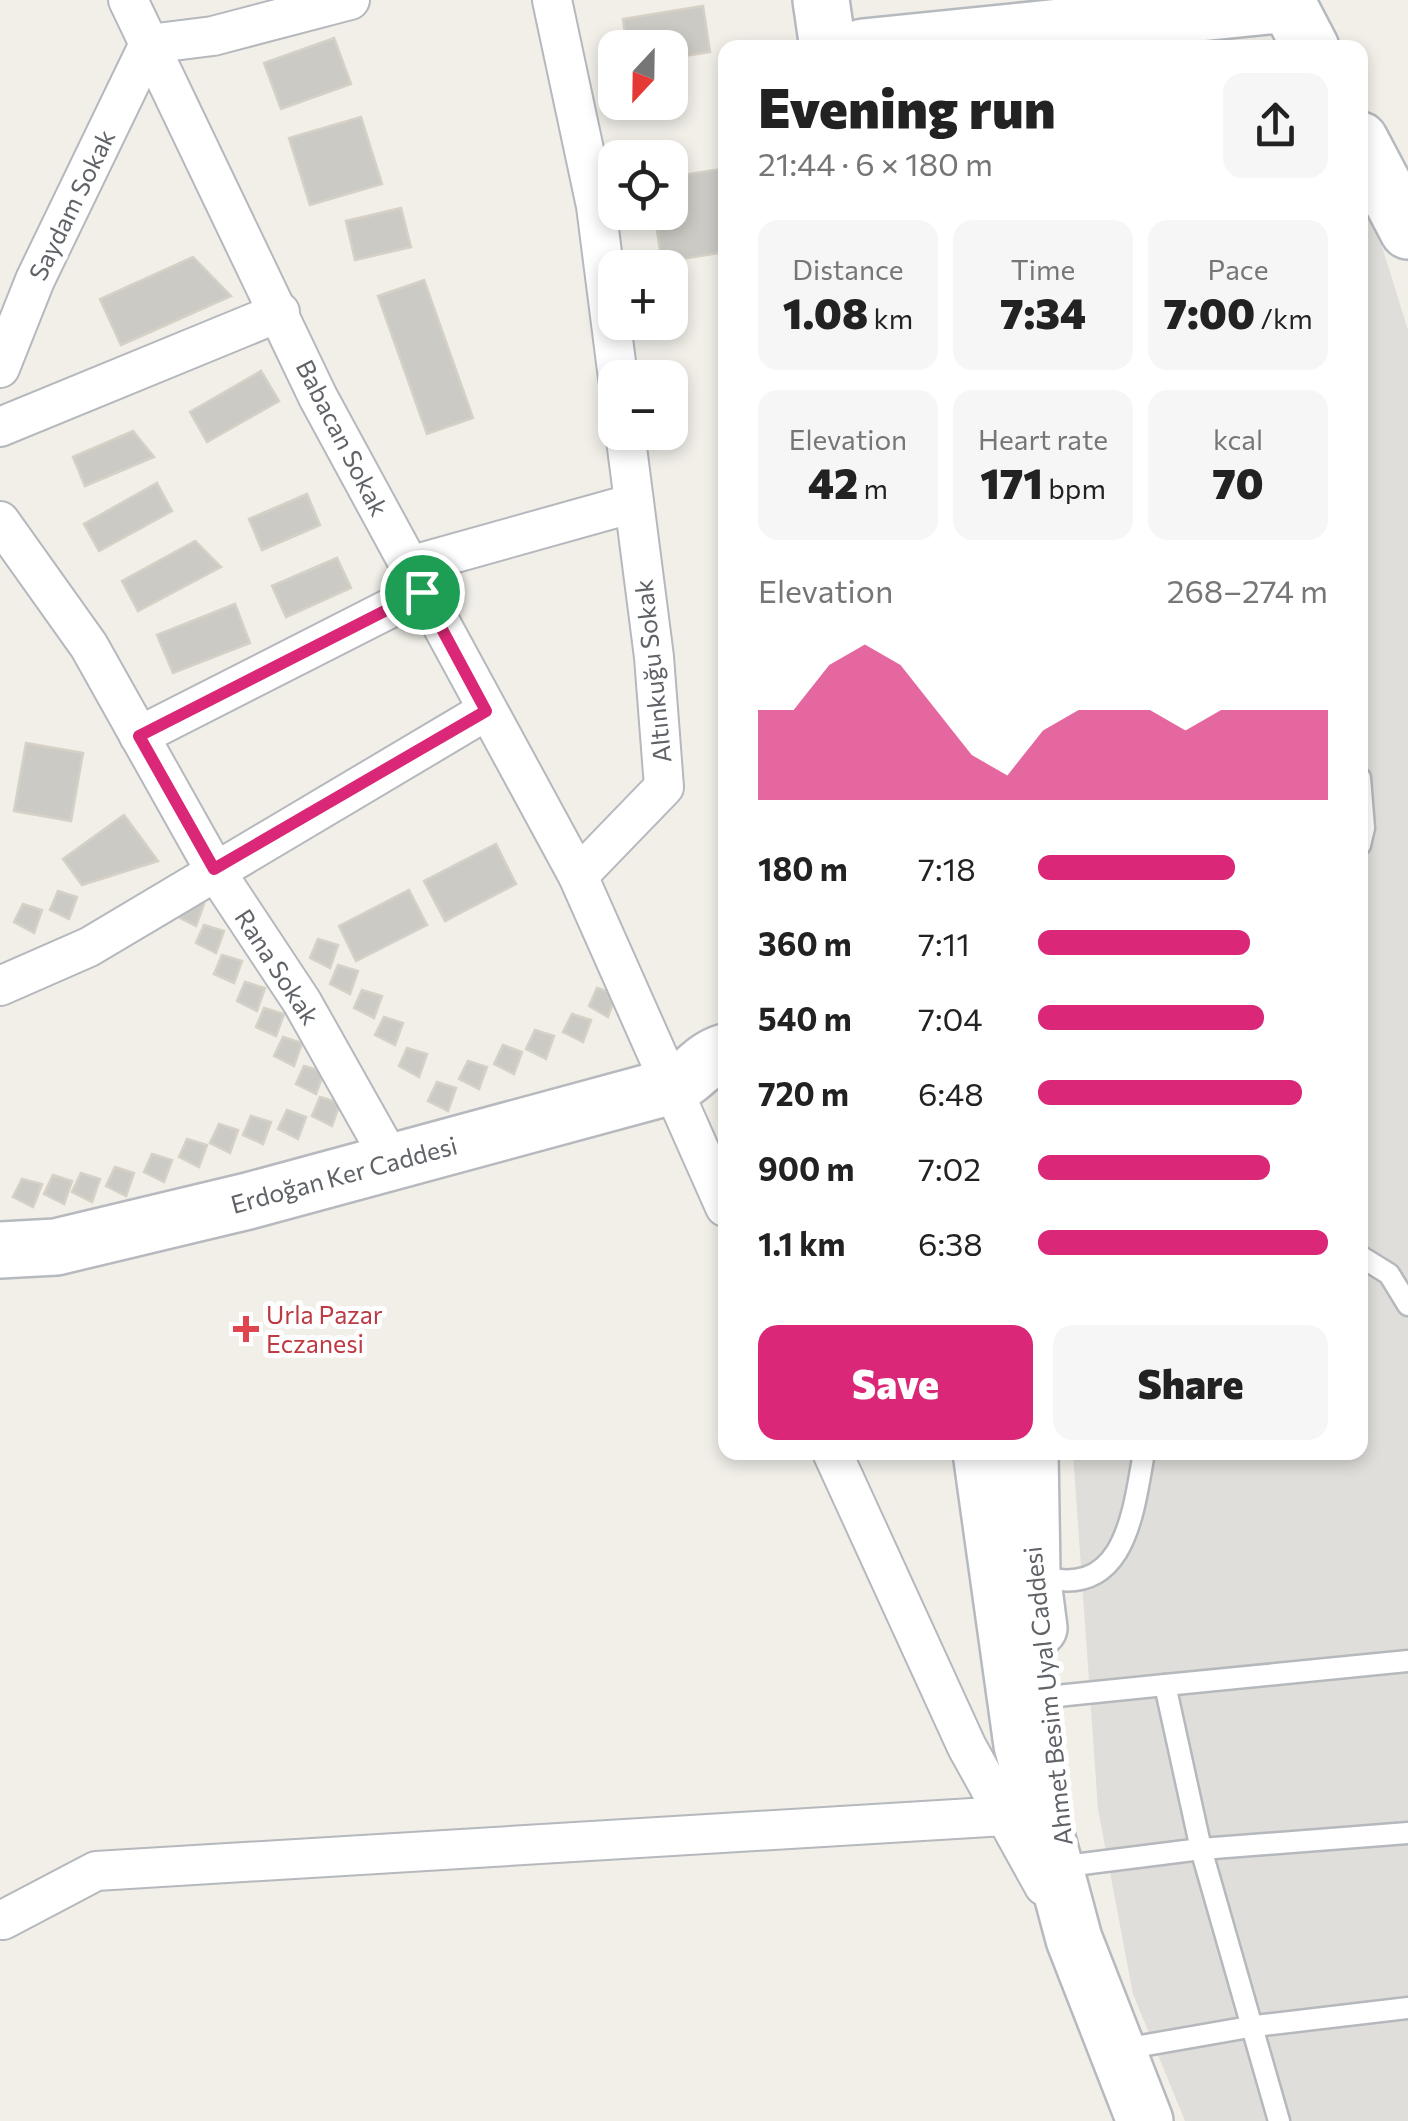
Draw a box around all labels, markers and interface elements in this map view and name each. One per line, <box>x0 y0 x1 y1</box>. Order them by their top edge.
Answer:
north arrow <box>598 30 688 120</box>
map controls <box>598 30 688 450</box>
text: Evening run <box>758 72 1056 139</box>
button: share <box>1223 73 1328 178</box>
street label: Saydam Sokak <box>22 124 121 285</box>
button: locate <box>598 140 688 230</box>
text: 21:44 · 6 × 180 m <box>758 143 993 183</box>
button: + <box>598 250 688 340</box>
text: Distance <box>792 252 904 286</box>
text: Time <box>1011 252 1075 286</box>
text: Pace <box>1208 252 1268 286</box>
text: 1.08 <box>783 286 868 338</box>
text: 7:34 <box>1000 286 1086 338</box>
text: 7:00 <box>1163 286 1255 338</box>
text: km <box>868 301 913 335</box>
text: /km <box>1255 301 1313 335</box>
street label: Babacan Sokak <box>291 354 395 521</box>
button: − <box>598 360 688 450</box>
text: Elevation <box>789 422 907 456</box>
text: Heart rate <box>978 422 1108 456</box>
text: kcal <box>1213 422 1263 456</box>
text: 42 <box>808 456 858 508</box>
text: 171 <box>980 456 1043 508</box>
text: 70 <box>1212 456 1264 508</box>
text: m <box>858 471 888 505</box>
text: bpm <box>1043 471 1106 505</box>
pin <box>380 550 465 635</box>
icon: arrive <box>395 565 450 620</box>
text: Elevation <box>758 570 893 610</box>
text: 268–274 m <box>1167 570 1328 610</box>
street label: Altınkuğu Sokak <box>627 578 677 764</box>
text: 180 m <box>758 848 848 888</box>
text: 7:18 <box>918 848 976 888</box>
street label: Rana Sokak <box>229 903 327 1030</box>
text: 360 m <box>758 923 852 963</box>
text: 7:11 <box>918 923 970 963</box>
text: 540 m <box>758 998 852 1038</box>
text: 7:04 <box>918 998 983 1038</box>
text: 720 m <box>758 1073 849 1113</box>
text: 6:48 <box>918 1073 984 1113</box>
street label: Erdoğan Ker Caddesi <box>227 1129 460 1219</box>
text: 900 m <box>758 1148 854 1188</box>
text: 7:02 <box>918 1148 981 1188</box>
text: 1.1 km <box>758 1223 845 1263</box>
text: 6:38 <box>918 1223 983 1263</box>
place label: Urla Pazar Eczanesi <box>266 1299 383 1358</box>
marker: Urla Pazar Eczanesi <box>235 1318 257 1340</box>
button: Save <box>758 1325 1033 1440</box>
button: Share <box>1053 1325 1328 1440</box>
street label: Ahmet Besim Uyal Caddesi <box>1016 1545 1078 1847</box>

